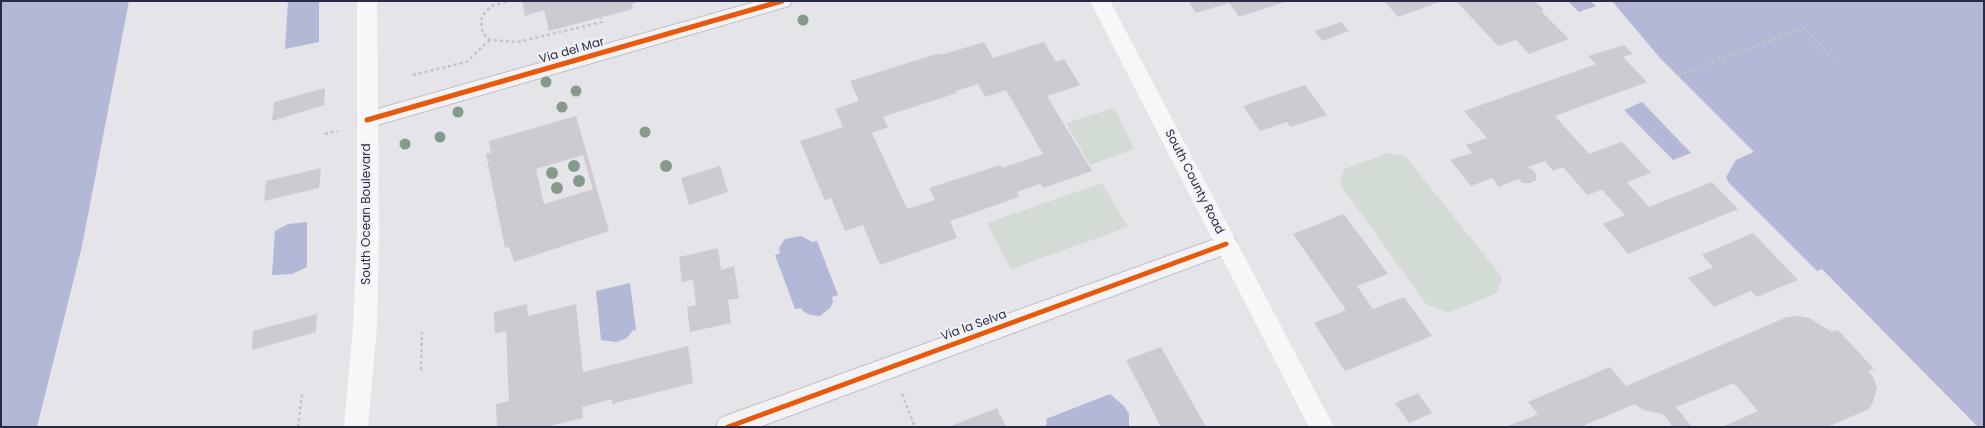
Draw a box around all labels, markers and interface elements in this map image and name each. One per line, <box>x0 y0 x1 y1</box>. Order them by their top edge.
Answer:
street label: Via del Mar <box>538 35 606 67</box>
street label: South County Road <box>1161 127 1227 237</box>
street label: South Ocean Boulevard <box>360 143 374 285</box>
street label: Via la Selva <box>939 307 1009 345</box>

